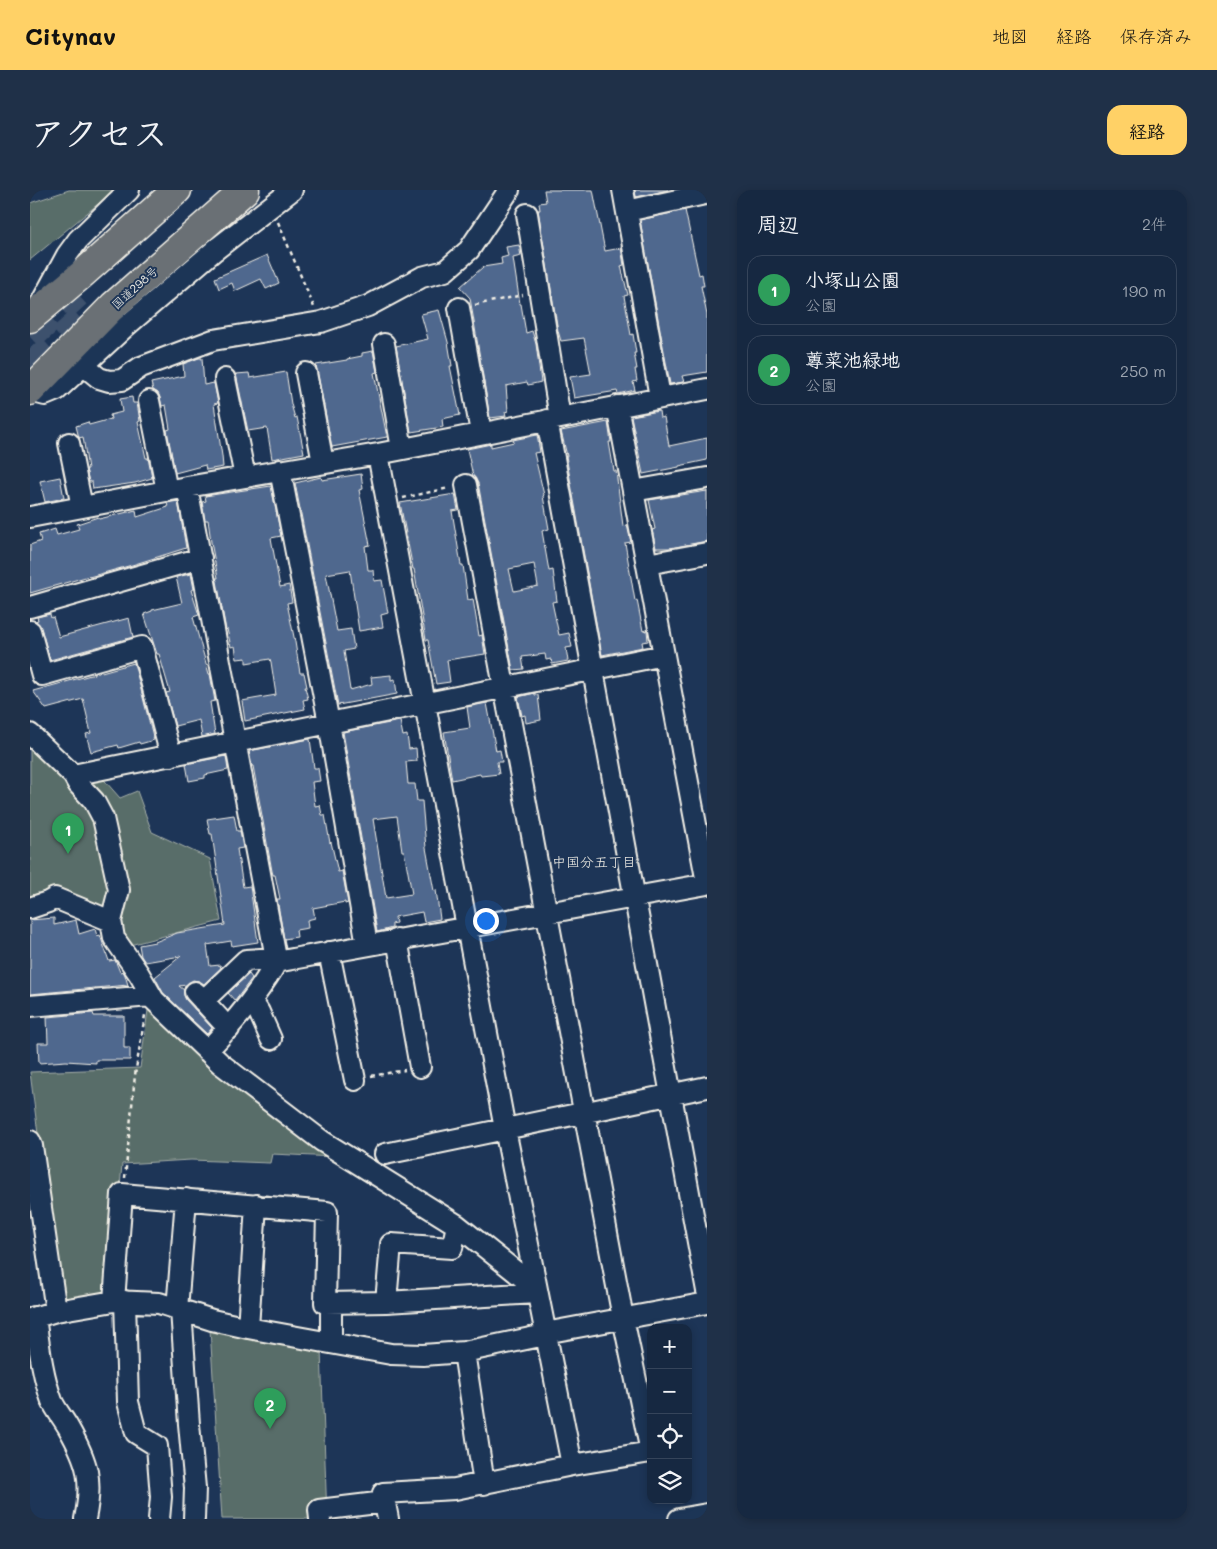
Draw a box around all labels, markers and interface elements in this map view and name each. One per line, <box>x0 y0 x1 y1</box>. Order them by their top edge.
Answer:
text: Citynav <box>25 20 116 51</box>
text: 地図 <box>992 24 1028 48</box>
text: 経路 <box>1056 24 1092 48</box>
text: 保存済み <box>1120 24 1192 48</box>
button: 経路 <box>1107 105 1187 155</box>
text: アクセス <box>30 109 168 155</box>
text: 周辺 <box>757 210 799 237</box>
text: 2件 <box>1142 213 1167 234</box>
street label: 国道298号 <box>108 262 161 312</box>
text: 小塚山公園 <box>805 267 900 292</box>
text: 1 <box>770 280 778 301</box>
text: 190 m <box>1122 280 1166 301</box>
text: 公園 <box>805 294 837 315</box>
text: 蓴菜池緑地 <box>805 347 900 372</box>
text: 2 <box>770 360 778 381</box>
text: 250 m <box>1120 360 1166 381</box>
text: 公園 <box>805 374 837 395</box>
pin: 1 <box>52 813 84 854</box>
district label: 中国分五丁目 <box>552 852 636 871</box>
your location <box>473 908 499 934</box>
map controls <box>647 1324 692 1504</box>
button: + <box>647 1324 692 1369</box>
button: − <box>647 1369 692 1414</box>
pin: 2 <box>254 1388 286 1429</box>
button: locate <box>647 1414 692 1459</box>
button: layers <box>647 1459 692 1504</box>

